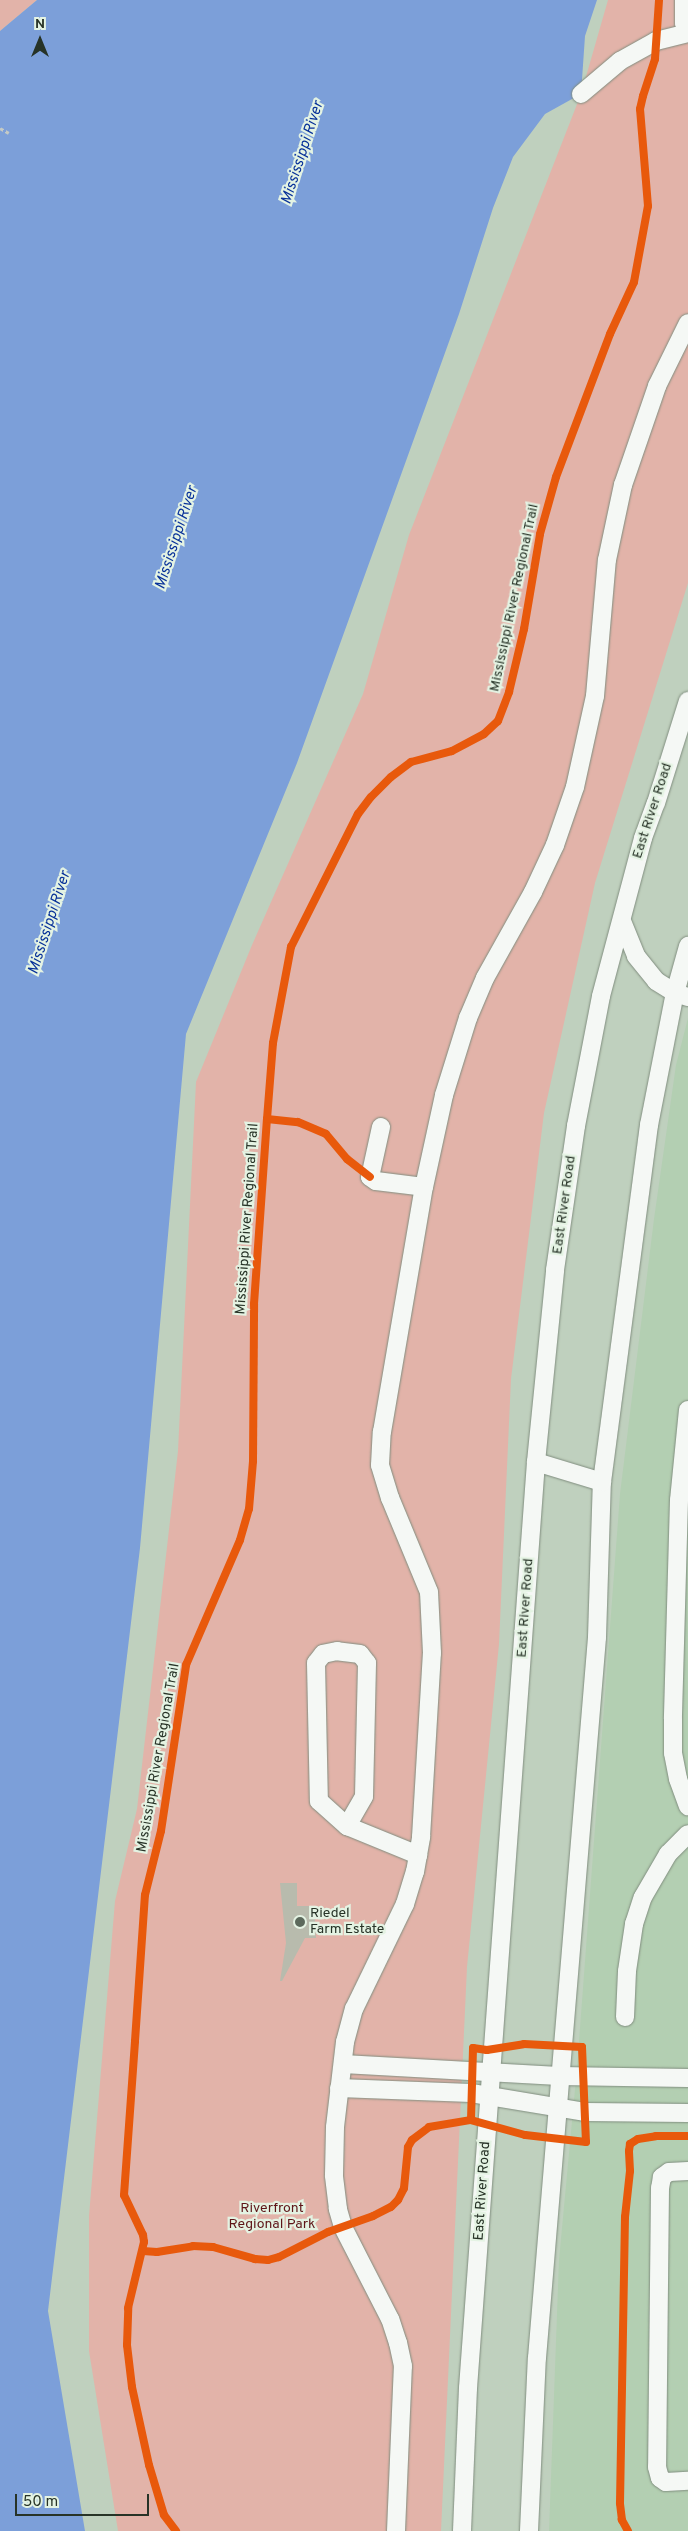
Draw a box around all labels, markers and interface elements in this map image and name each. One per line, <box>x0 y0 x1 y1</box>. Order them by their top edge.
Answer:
north arrow <box>15 15 65 65</box>
text: N <box>35 16 45 33</box>
water label: Mississippi River <box>278 99 328 207</box>
water label: Mississippi River <box>152 484 202 592</box>
street label: Mississippi River Regional Trail <box>487 502 543 694</box>
street label: East River Road <box>630 761 676 861</box>
water label: Mississippi River <box>25 869 75 977</box>
street label: Mississippi River Regional Trail <box>233 1123 263 1315</box>
street label: East River Road <box>550 1155 580 1255</box>
street label: East River Road <box>514 1558 538 1658</box>
street label: Mississippi River Regional Trail <box>134 1662 184 1854</box>
place label: Riedel Farm Estate <box>310 1906 384 1938</box>
marker: Riedel Farm Estate <box>294 1916 306 1928</box>
street label: East River Road <box>471 2141 495 2241</box>
park label: Riverfront Regional Park <box>228 2201 316 2234</box>
scale bar <box>18 2484 151 2516</box>
text: 50 m <box>23 2493 58 2512</box>

